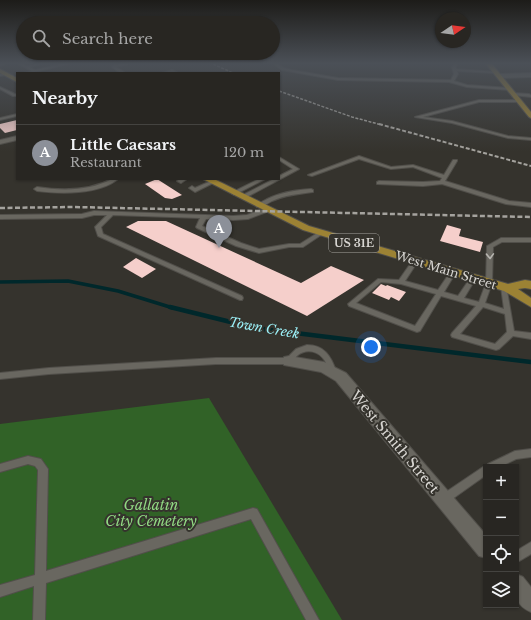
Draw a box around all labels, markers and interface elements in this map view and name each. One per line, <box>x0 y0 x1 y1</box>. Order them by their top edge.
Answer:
north arrow <box>435 12 471 48</box>
search box <box>16 16 280 60</box>
icon: search <box>30 27 52 49</box>
text: Search here <box>62 29 153 48</box>
text: Nearby <box>32 88 98 109</box>
text: Little Caesars <box>70 135 176 154</box>
text: A <box>40 144 50 161</box>
text: 120 m <box>223 144 264 161</box>
text: Restaurant <box>70 154 142 171</box>
pin: A <box>206 215 232 248</box>
road number: US 31E <box>329 234 379 252</box>
street label: West Main Street <box>393 247 499 293</box>
one-way arrow <box>486 253 494 259</box>
water label: Town Creek <box>227 313 301 343</box>
your location <box>361 337 381 357</box>
street label: West Smith Street <box>346 386 444 498</box>
map controls <box>483 464 519 608</box>
button: + <box>483 464 519 500</box>
park label: Gallatin City Cemetery <box>105 496 198 530</box>
button: − <box>483 500 519 536</box>
button: locate <box>483 536 519 572</box>
button: layers <box>483 572 519 608</box>

